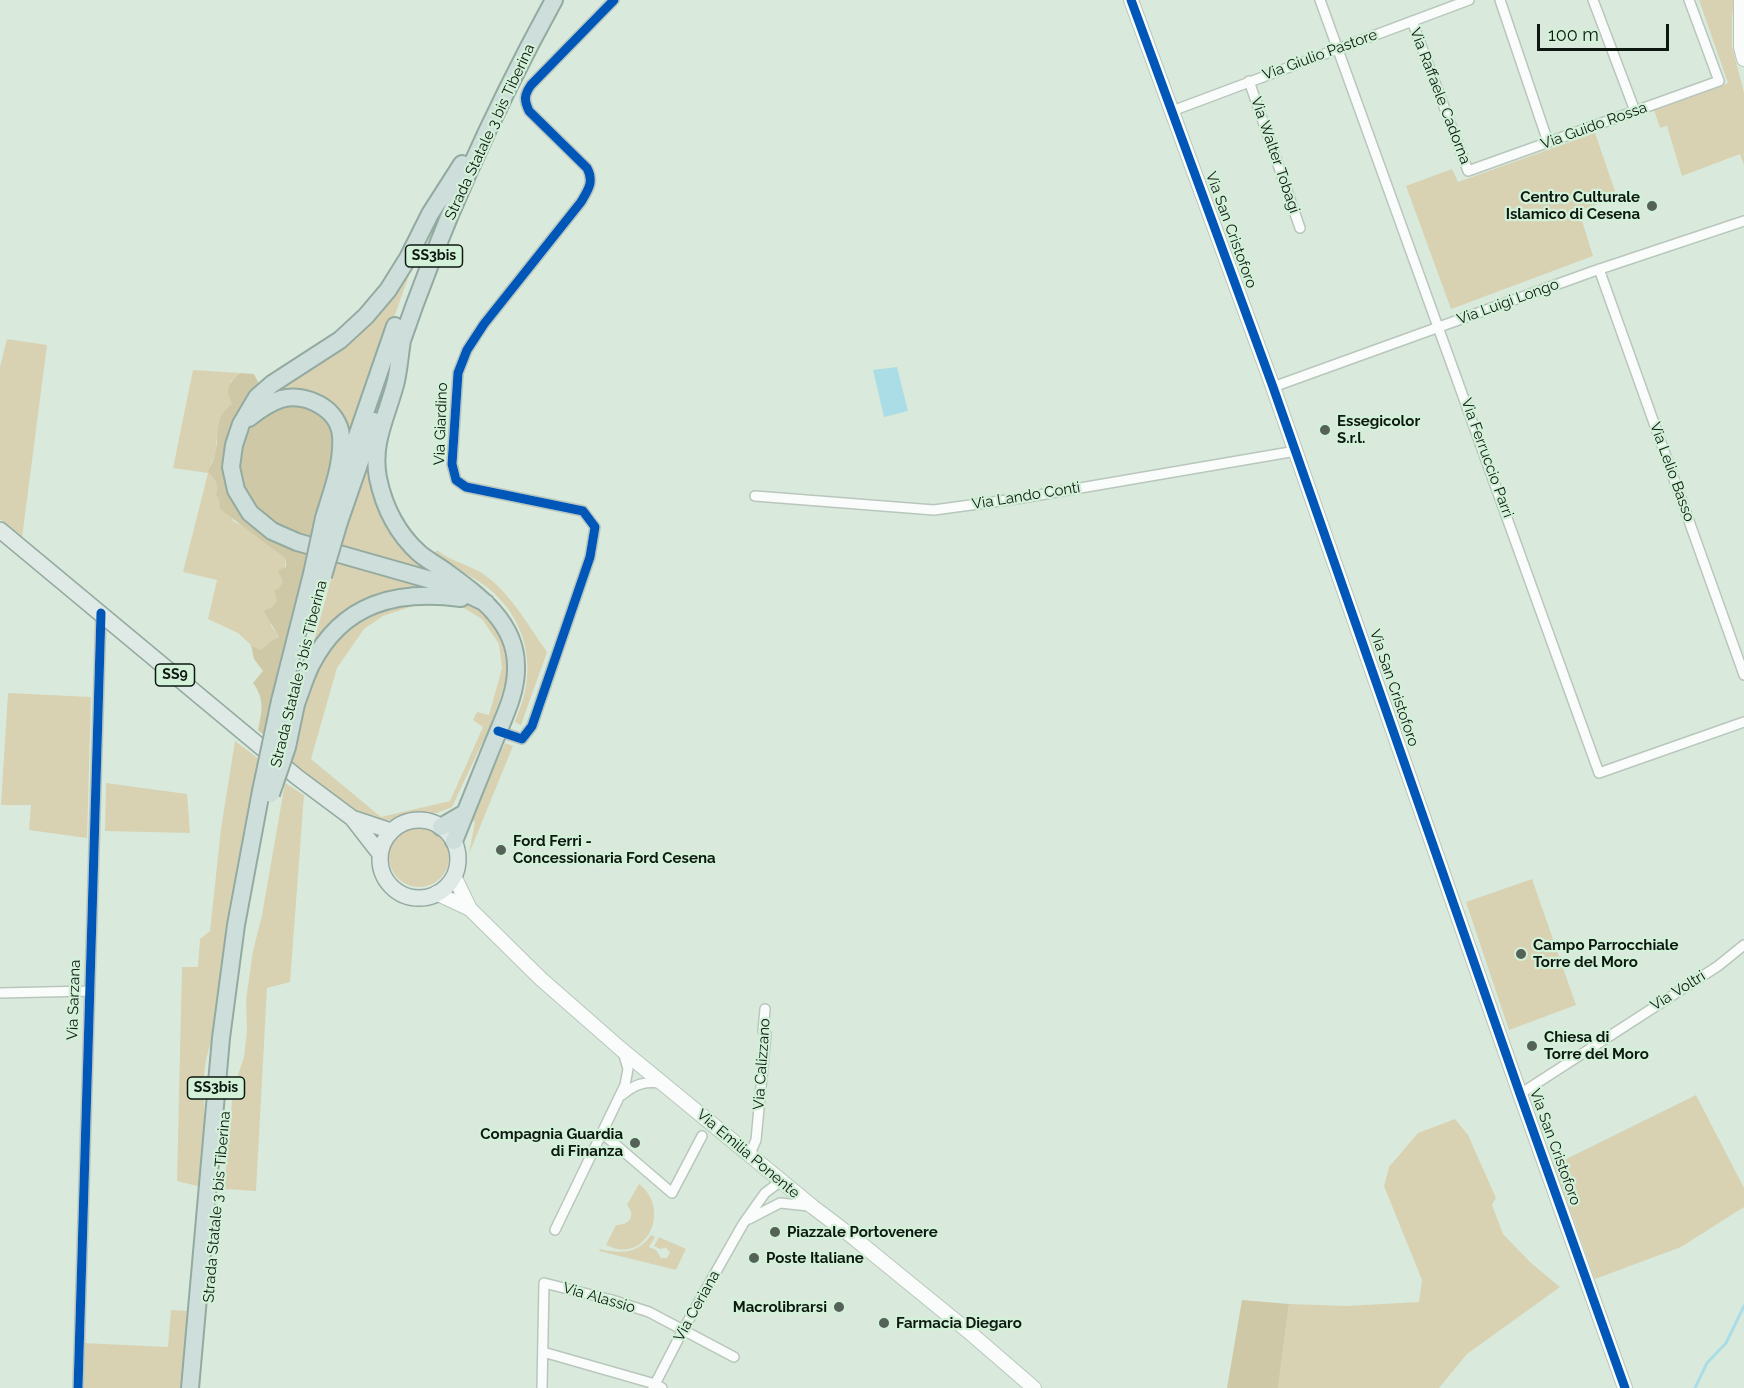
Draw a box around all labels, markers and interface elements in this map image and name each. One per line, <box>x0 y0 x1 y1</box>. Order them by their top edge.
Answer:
scale bar <box>1540 12 1672 50</box>
text: 100 m <box>1548 24 1599 45</box>
street label: Via Raffaele Cadorna <box>1406 25 1474 167</box>
street label: Via Giulio Pastore <box>1260 26 1380 84</box>
street label: Strada Statale 3 bis Tiberina <box>441 41 539 223</box>
street label: Via Walter Tobagi <box>1247 95 1303 215</box>
street label: Via Guido Rossa <box>1538 98 1650 154</box>
street label: Via San Cristoforo <box>1202 169 1260 291</box>
place label: Centro Culturale Islamico di Cesena <box>1506 188 1640 223</box>
marker: Centro Culturale Islamico di Cesena <box>1645 199 1659 213</box>
road number: SS3bis <box>406 245 462 267</box>
street label: Via Luigi Longo <box>1455 275 1561 329</box>
street label: Via Giardino <box>431 382 451 466</box>
street label: Via Ferruccio Parri <box>1457 396 1517 520</box>
place label: Essegicolor S.r.l. <box>1337 412 1420 447</box>
street label: Via Lelio Basso <box>1646 420 1698 524</box>
marker: Essegicolor S.r.l. <box>1318 423 1332 437</box>
street label: Via Lando Conti <box>971 479 1081 513</box>
street label: Strada Statale 3 bis Tiberina <box>267 579 331 769</box>
street label: Via San Cristoforo <box>1366 627 1422 749</box>
road number: SS9 <box>156 664 195 686</box>
place label: Ford Ferri - Concessionaria Ford Cesena <box>513 832 716 867</box>
marker: Ford Ferri - Concessionaria Ford Cesena <box>494 843 508 857</box>
place label: Campo Parrocchiale Torre del Moro <box>1533 936 1679 971</box>
marker: Campo Parrocchiale Torre del Moro <box>1514 947 1528 961</box>
street label: Via Sarzana <box>64 959 84 1041</box>
street label: Via Voltri <box>1647 967 1709 1015</box>
street label: Via Calizzano <box>750 1018 774 1110</box>
place label: Chiesa di Torre del Moro <box>1544 1028 1649 1063</box>
marker: Chiesa di Torre del Moro <box>1525 1039 1539 1053</box>
road number: SS3bis <box>188 1077 244 1099</box>
street label: Via San Cristoforo <box>1526 1086 1584 1208</box>
street label: Via Emilia Ponente <box>693 1106 803 1202</box>
street label: Strada Statale 3 bis Tiberina <box>200 1111 234 1303</box>
place label: Compagnia Guardia di Finanza <box>480 1125 623 1160</box>
marker: Compagnia Guardia di Finanza <box>628 1136 642 1150</box>
place label: Piazzale Portovenere <box>787 1223 938 1241</box>
marker: Piazzale Portovenere <box>768 1225 782 1239</box>
place label: Poste Italiane <box>766 1249 864 1267</box>
marker: Poste Italiane <box>747 1251 761 1265</box>
street label: Via Ceriana <box>670 1267 724 1345</box>
street label: Via Alassio <box>561 1279 637 1317</box>
place label: Macrolibrarsi <box>733 1298 827 1316</box>
marker: Macrolibrarsi <box>832 1300 846 1314</box>
place label: Farmacia Diegaro <box>896 1314 1022 1332</box>
marker: Farmacia Diegaro <box>877 1316 891 1330</box>

